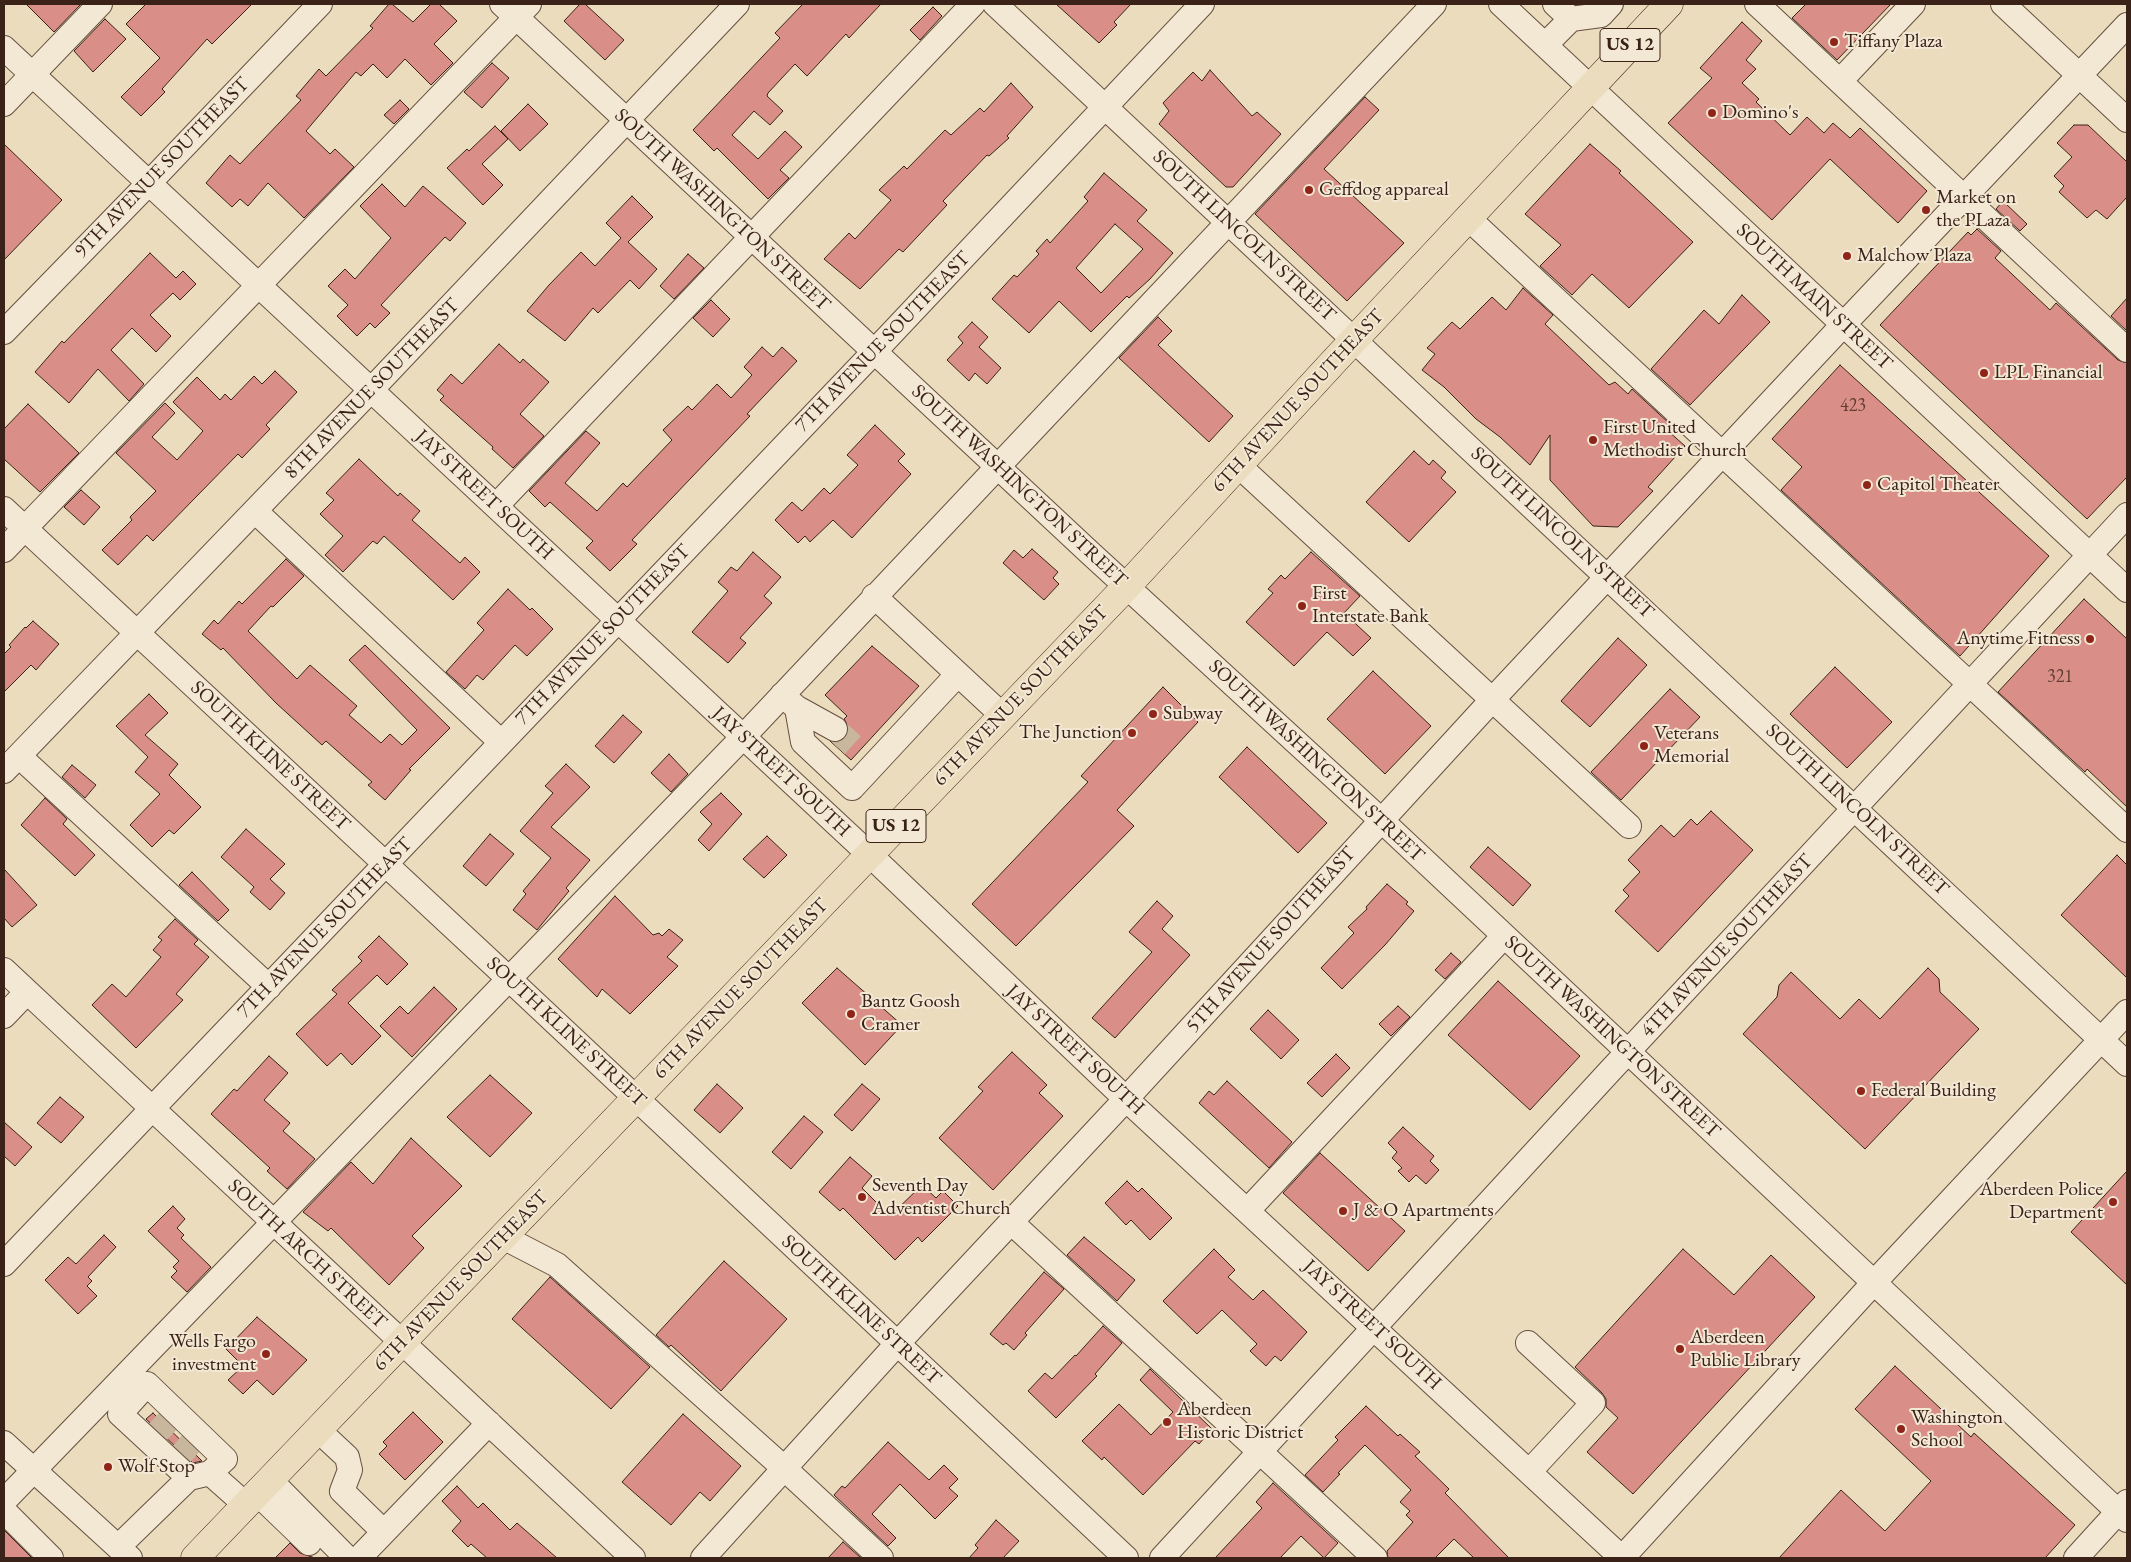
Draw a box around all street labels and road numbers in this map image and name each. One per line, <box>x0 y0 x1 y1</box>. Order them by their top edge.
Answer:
road number: US 12 <box>1600 28 1660 62</box>
street label: 9TH AVENUE SOUTHEAST <box>69 73 255 263</box>
street label: SOUTH WASHINGTON STREET <box>609 104 835 316</box>
street label: SOUTH LINCOLN STREET <box>1148 145 1340 327</box>
street label: SOUTH MAIN STREET <box>1731 219 1897 375</box>
street label: 7TH AVENUE SOUTHEAST <box>790 247 976 437</box>
street label: 8TH AVENUE SOUTHEAST <box>279 294 465 484</box>
street label: 6TH AVENUE SOUTHEAST <box>1207 304 1389 498</box>
street label: SOUTH WASHINGTON STREET <box>906 380 1132 592</box>
street label: JAY STREET SOUTH <box>410 425 558 565</box>
street label: SOUTH LINCOLN STREET <box>1466 442 1658 624</box>
street label: 7TH AVENUE SOUTHEAST <box>510 540 696 730</box>
street label: 6TH AVENUE SOUTHEAST <box>928 601 1114 791</box>
street label: SOUTH WASHINGTON STREET <box>1203 655 1429 867</box>
street label: SOUTH KLINE STREET <box>185 676 355 836</box>
street label: JAY STREET SOUTH <box>707 702 855 842</box>
street label: SOUTH LINCOLN STREET <box>1761 719 1953 901</box>
road number: US 12 <box>866 809 926 842</box>
street label: 7TH AVENUE SOUTHEAST <box>232 833 418 1023</box>
street label: 5TH AVENUE SOUTHEAST <box>1181 842 1361 1038</box>
street label: 4TH AVENUE SOUTHEAST <box>1636 849 1818 1043</box>
street label: 6TH AVENUE SOUTHEAST <box>648 894 834 1084</box>
street label: SOUTH WASHINGTON STREET <box>1499 931 1725 1143</box>
street label: SOUTH KLINE STREET <box>481 952 651 1112</box>
street label: JAY STREET SOUTH <box>1001 980 1149 1120</box>
street label: SOUTH ARCH STREET <box>223 1174 391 1334</box>
street label: 6TH AVENUE SOUTHEAST <box>368 1186 554 1376</box>
street label: SOUTH KLINE STREET <box>776 1230 946 1390</box>
street label: JAY STREET SOUTH <box>1298 1255 1446 1395</box>

